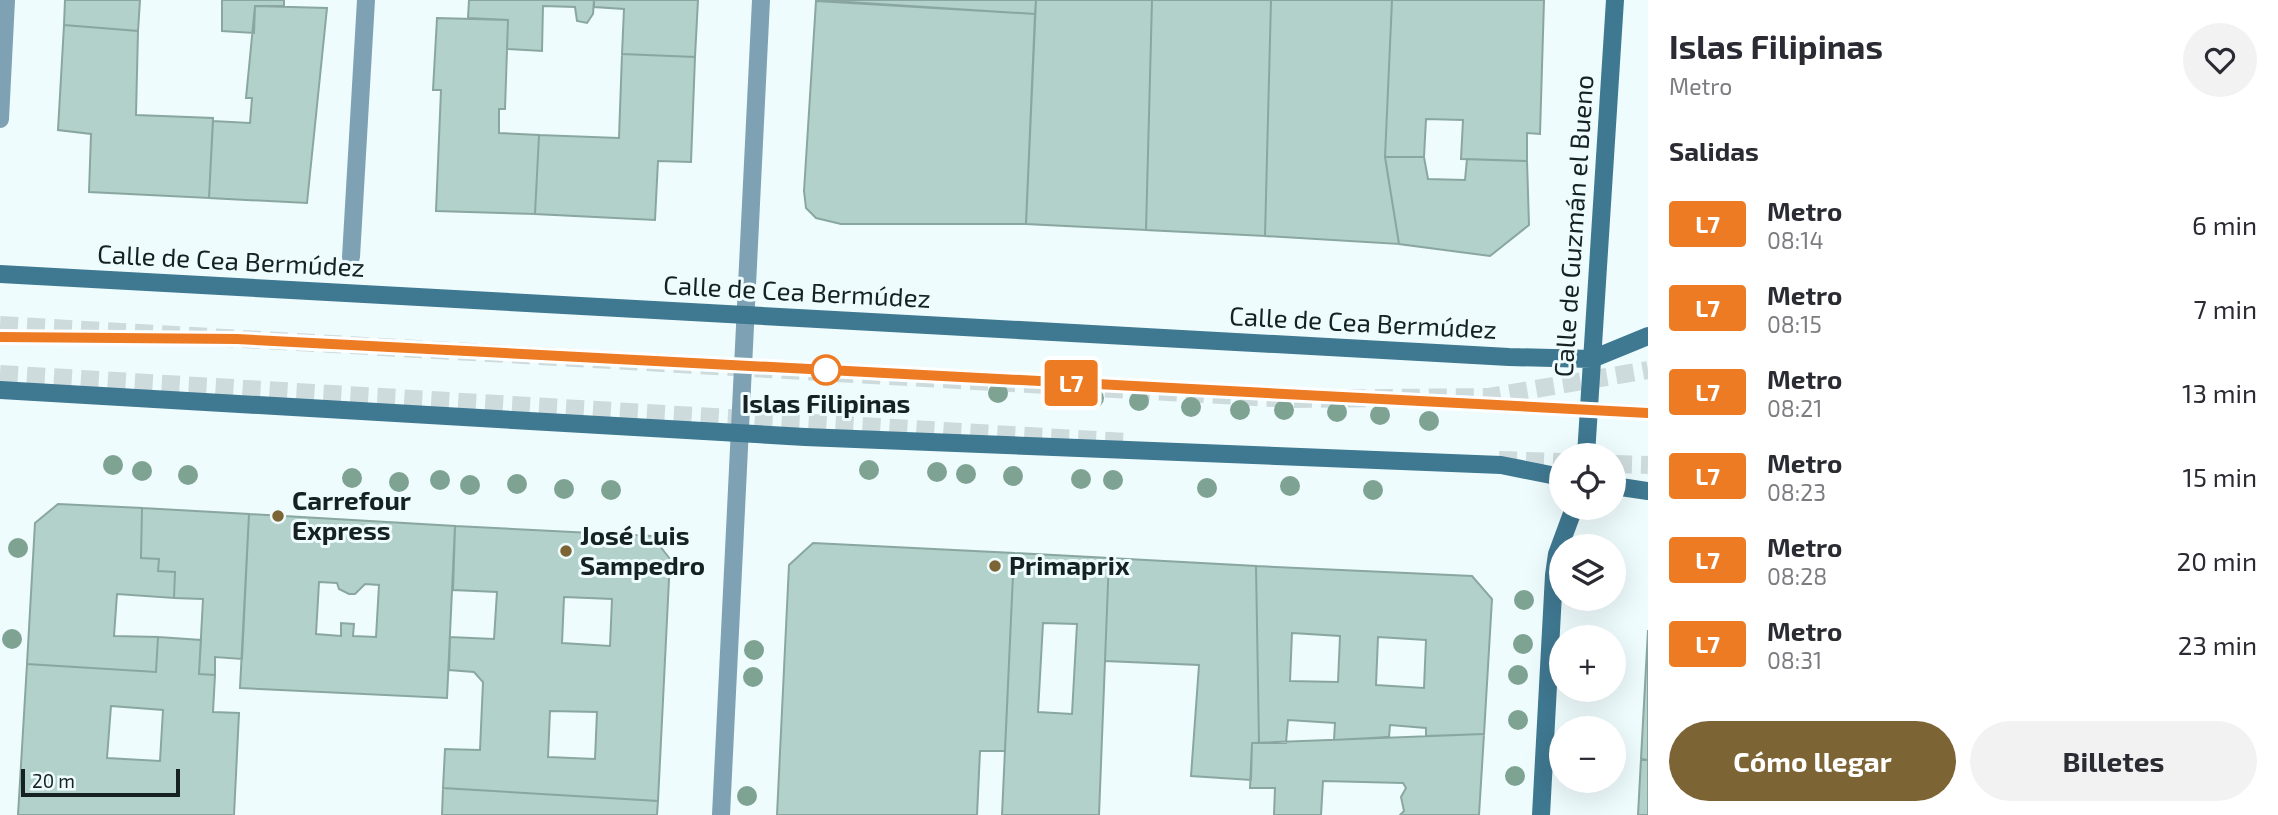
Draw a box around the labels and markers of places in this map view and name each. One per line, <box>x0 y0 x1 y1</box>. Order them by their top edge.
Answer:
marker: Islas Filipinas <box>811 355 841 385</box>
place label: Islas Filipinas <box>742 387 910 418</box>
place label: Carrefour Express <box>292 484 411 545</box>
marker: Carrefour Express <box>270 508 286 524</box>
place label: José Luis Sampedro <box>580 519 705 580</box>
marker: José Luis Sampedro <box>558 543 574 559</box>
place label: Primaprix <box>1009 549 1130 580</box>
marker: Primaprix <box>987 558 1003 574</box>

